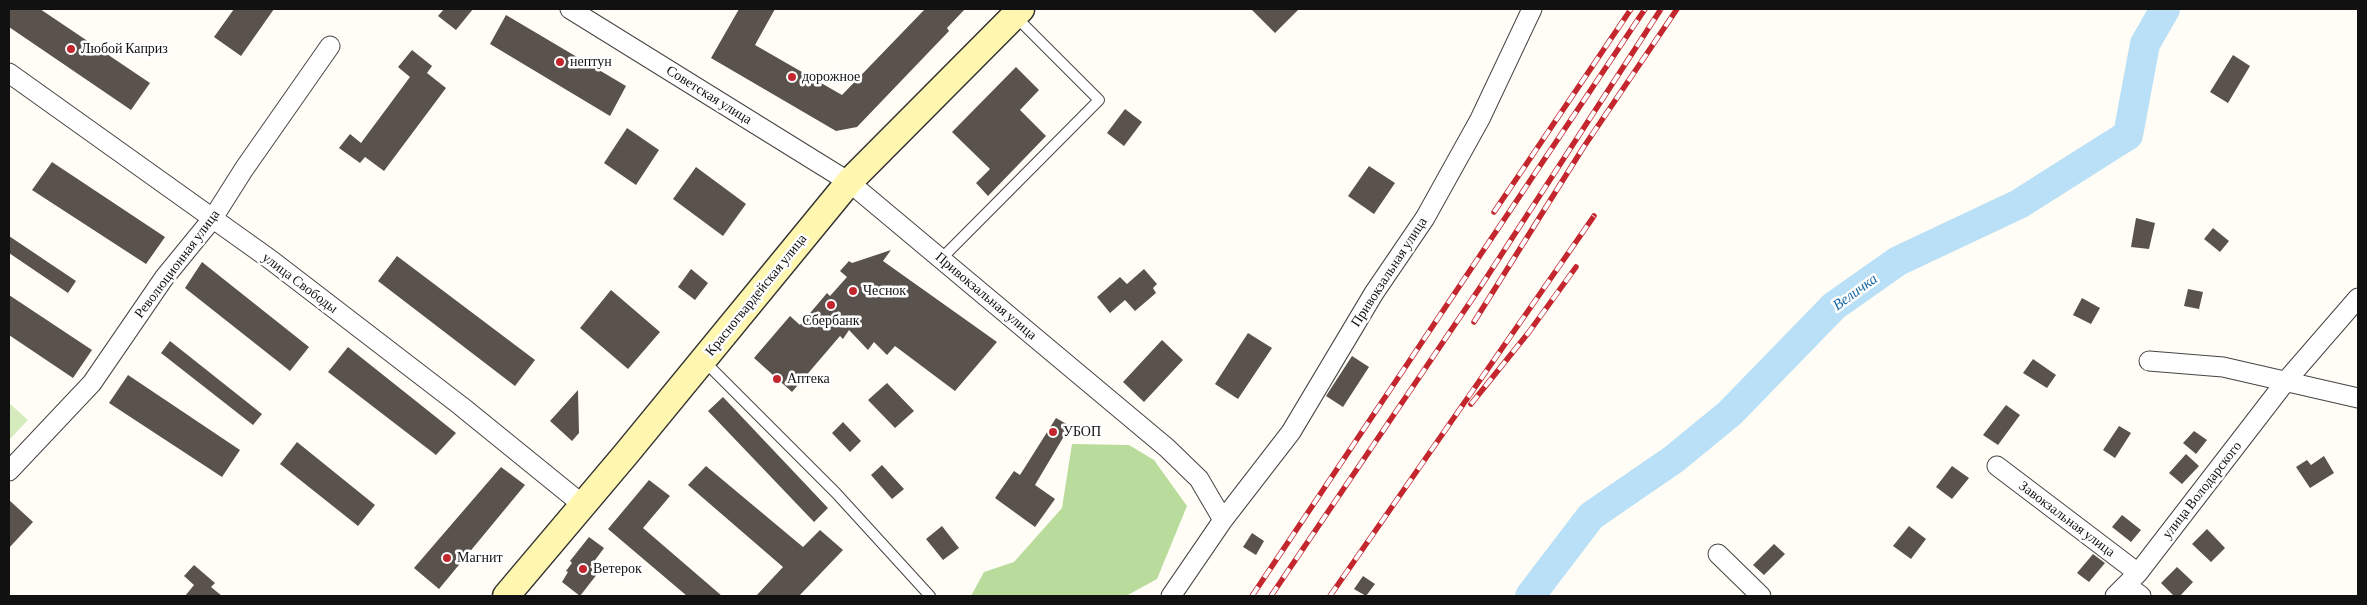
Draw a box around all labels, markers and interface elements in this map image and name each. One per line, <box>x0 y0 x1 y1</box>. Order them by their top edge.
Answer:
place label: Любой Каприз <box>81 41 168 57</box>
marker: Любой Каприз <box>65 43 77 55</box>
place label: нептун <box>570 54 612 70</box>
marker: нептун <box>554 56 566 68</box>
street label: Советская улица <box>663 62 755 128</box>
place label: дорожное <box>802 69 860 85</box>
marker: дорожное <box>786 71 798 83</box>
street label: Революционная улица <box>131 206 223 322</box>
street label: Привокзальная улица <box>1347 214 1431 330</box>
street label: Красногвардейская улица <box>702 231 810 359</box>
street label: улица Свободы <box>259 249 341 317</box>
street label: Привокзальная улица <box>932 249 1040 343</box>
water label: Величка <box>1829 270 1881 314</box>
place label: Чеснок <box>863 283 906 299</box>
marker: Чеснок <box>847 285 859 297</box>
marker: Сбербанк <box>825 299 837 311</box>
place label: Сбербанк <box>802 313 860 329</box>
place label: Аптека <box>787 371 830 387</box>
marker: Аптека <box>771 373 783 385</box>
place label: УБОП <box>1063 424 1101 440</box>
marker: УБОП <box>1047 426 1059 438</box>
street label: улица Володарского <box>2159 438 2245 542</box>
street label: Завокзальная улица <box>2016 477 2118 561</box>
place label: Магнит <box>457 550 503 566</box>
marker: Магнит <box>441 552 453 564</box>
place label: Ветерок <box>593 561 642 577</box>
marker: Ветерок <box>577 563 589 575</box>

